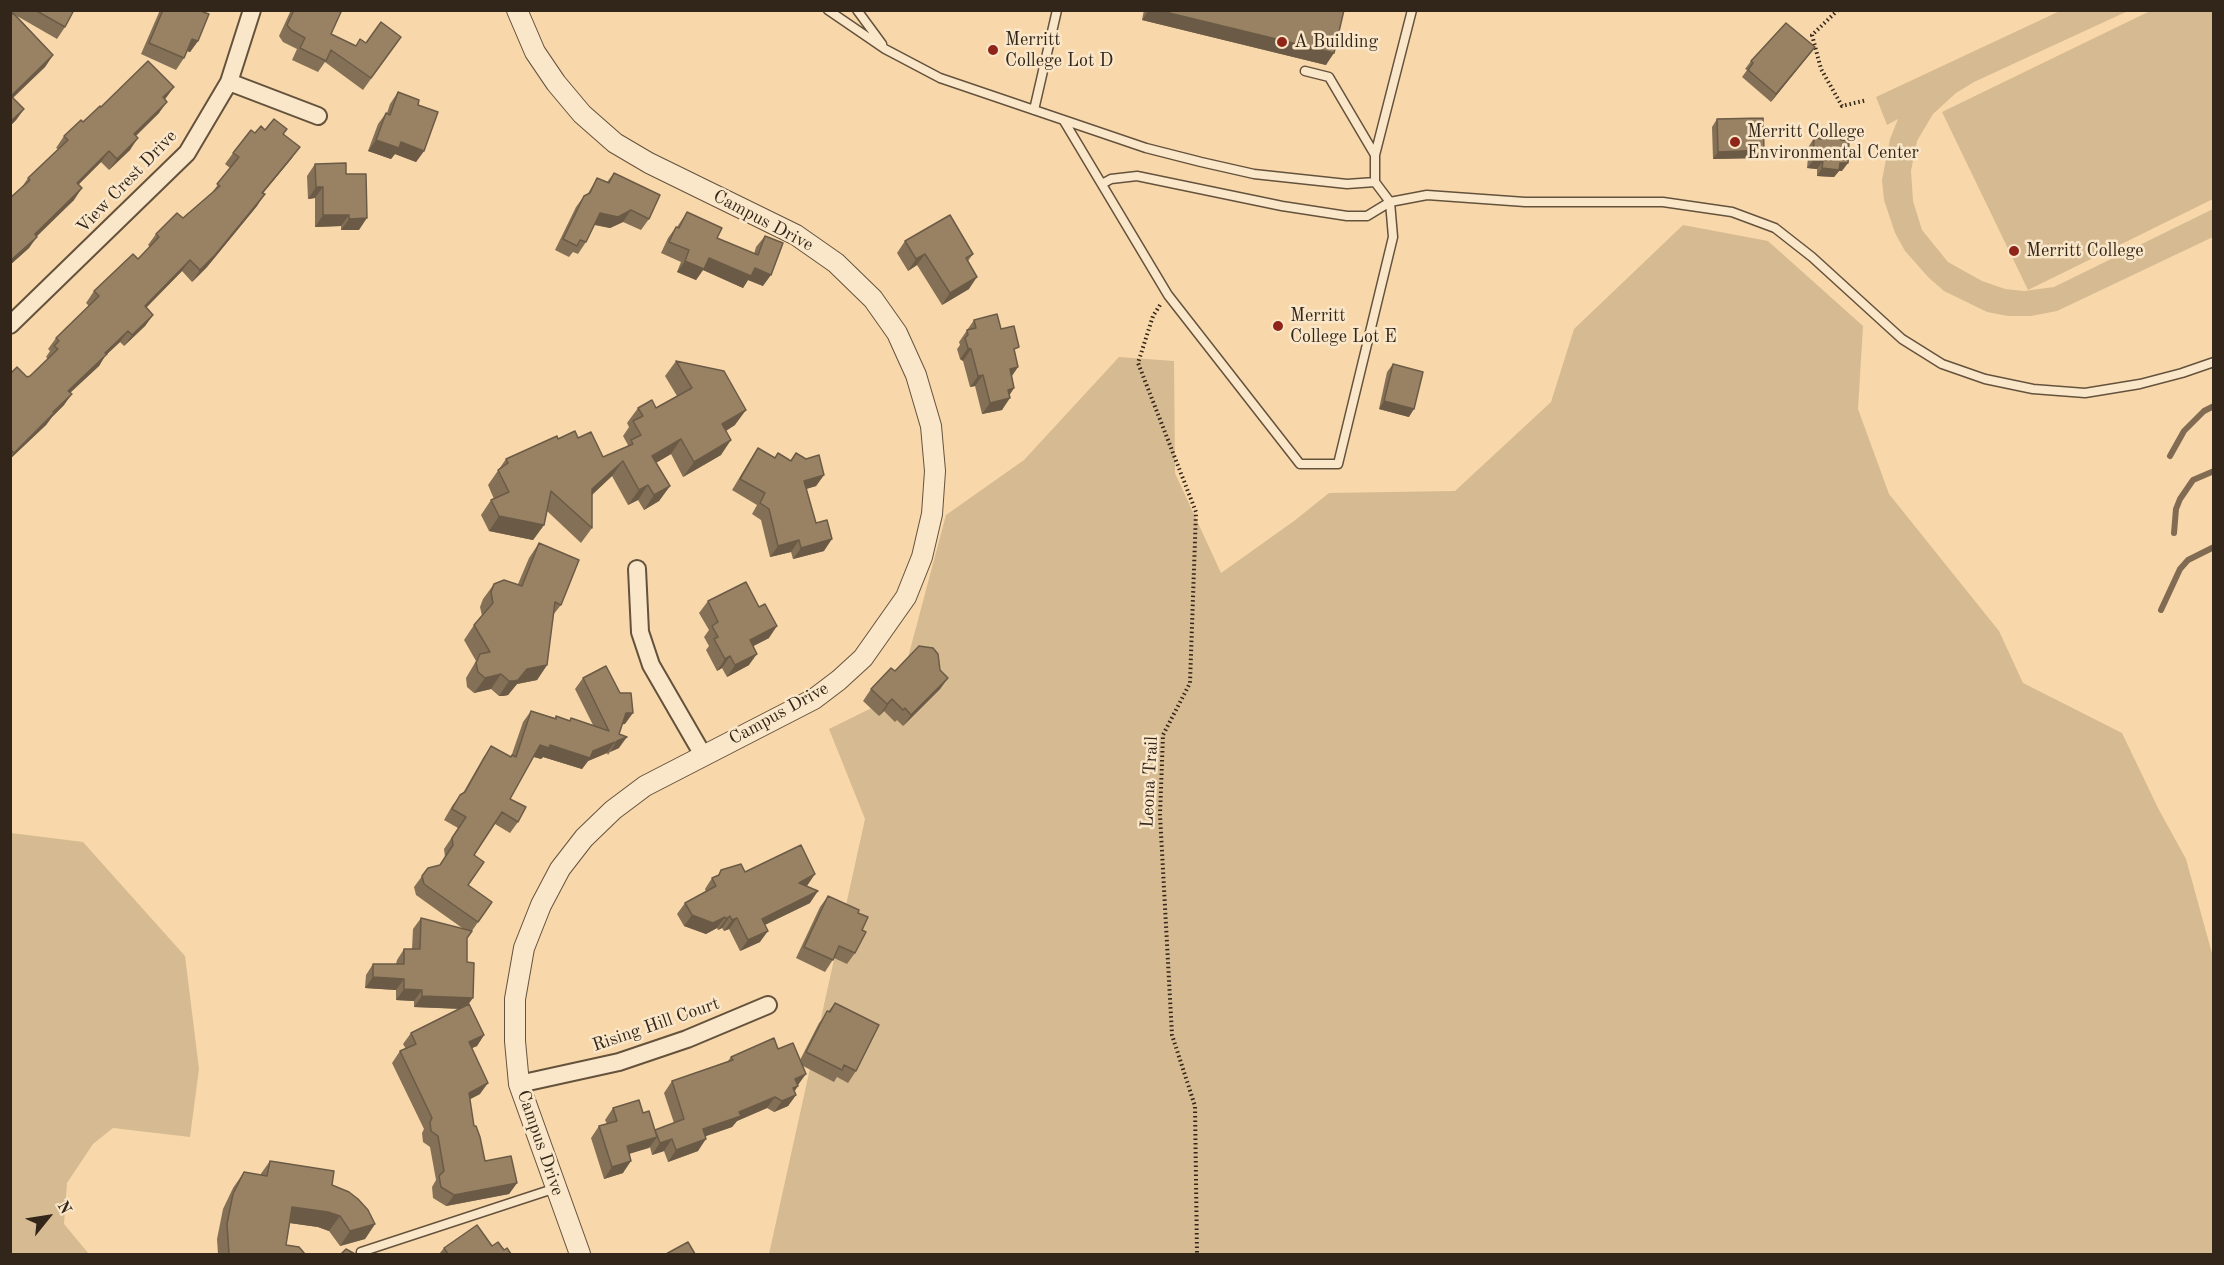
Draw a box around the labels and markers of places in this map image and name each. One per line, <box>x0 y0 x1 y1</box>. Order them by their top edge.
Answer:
place label: Merritt College Lot D <box>1005 29 1113 72</box>
place label: A Building <box>1294 31 1378 53</box>
marker: A Building <box>1275 35 1289 49</box>
marker: Merritt College Lot D <box>986 43 1000 57</box>
place label: Merritt College Environmental Center <box>1747 121 1919 164</box>
marker: Merritt College Environmental Center <box>1728 135 1742 149</box>
place label: Merritt College <box>2026 240 2144 262</box>
marker: Merritt College <box>2007 244 2021 258</box>
place label: Merritt College Lot E <box>1290 305 1397 348</box>
marker: Merritt College Lot E <box>1271 319 1285 333</box>

